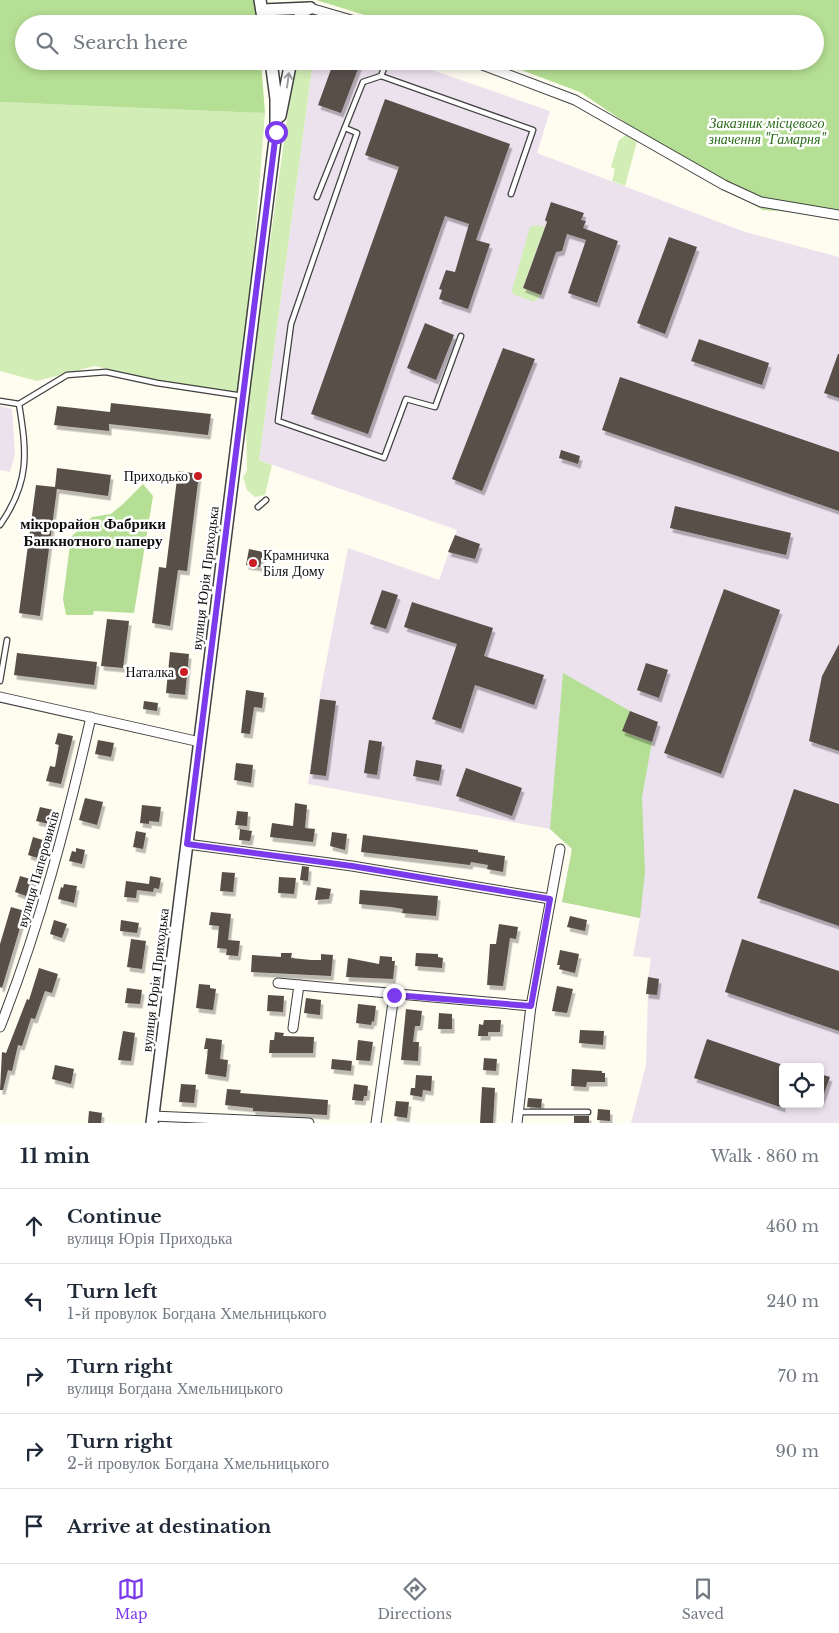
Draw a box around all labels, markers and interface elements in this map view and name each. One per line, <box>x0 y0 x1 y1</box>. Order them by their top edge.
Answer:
search box <box>15 15 824 70</box>
icon: search <box>33 29 61 57</box>
text: Search here <box>73 31 188 54</box>
one-way arrow <box>283 72 293 88</box>
park label: Заказник місцевого значення "Гамарня" <box>707 114 827 148</box>
route start <box>265 121 288 144</box>
place label: Приходько <box>124 467 188 485</box>
marker: Приходько <box>192 470 204 482</box>
street label: вулиця Юрія Приходька <box>187 504 223 651</box>
district label: мікрорайон Фабрики Банкнотного паперу <box>20 514 166 550</box>
place label: Крамничка Біля Дому <box>263 546 330 580</box>
marker: Крамничка Біля Дому <box>247 557 259 569</box>
place label: Наталка <box>126 663 175 681</box>
marker: Наталка <box>178 666 190 678</box>
street label: вулиця Паперовиків <box>13 808 63 929</box>
street label: вулиця Юрія Приходька <box>137 906 173 1053</box>
route end <box>383 984 406 1007</box>
map controls <box>779 1063 824 1108</box>
button: locate <box>779 1063 824 1108</box>
text: 11 min <box>20 1143 90 1169</box>
text: Walk · 860 m <box>711 1146 819 1166</box>
text: Continue <box>67 1205 162 1228</box>
icon: ahead <box>20 1212 48 1240</box>
text: 460 m <box>766 1216 819 1236</box>
text: вулиця Юрія Приходька <box>67 1228 232 1248</box>
text: Turn left <box>67 1280 158 1303</box>
icon: left <box>20 1287 48 1315</box>
text: 240 m <box>767 1291 819 1311</box>
text: 1-й провулок Богдана Хмельницького <box>67 1303 327 1323</box>
text: Turn right <box>67 1355 173 1378</box>
icon: right <box>20 1362 48 1390</box>
text: 70 m <box>778 1366 819 1386</box>
text: вулиця Богдана Хмельницького <box>67 1378 283 1398</box>
text: Turn right <box>67 1430 173 1453</box>
icon: right <box>20 1437 48 1465</box>
text: 90 m <box>776 1441 819 1461</box>
text: 2-й провулок Богдана Хмельницького <box>67 1453 329 1473</box>
icon: arrive <box>20 1512 48 1540</box>
text: Arrive at destination <box>67 1515 271 1538</box>
tab: Map <box>115 1575 148 1623</box>
tab: Directions <box>377 1575 452 1623</box>
tab: Saved <box>682 1575 724 1623</box>

